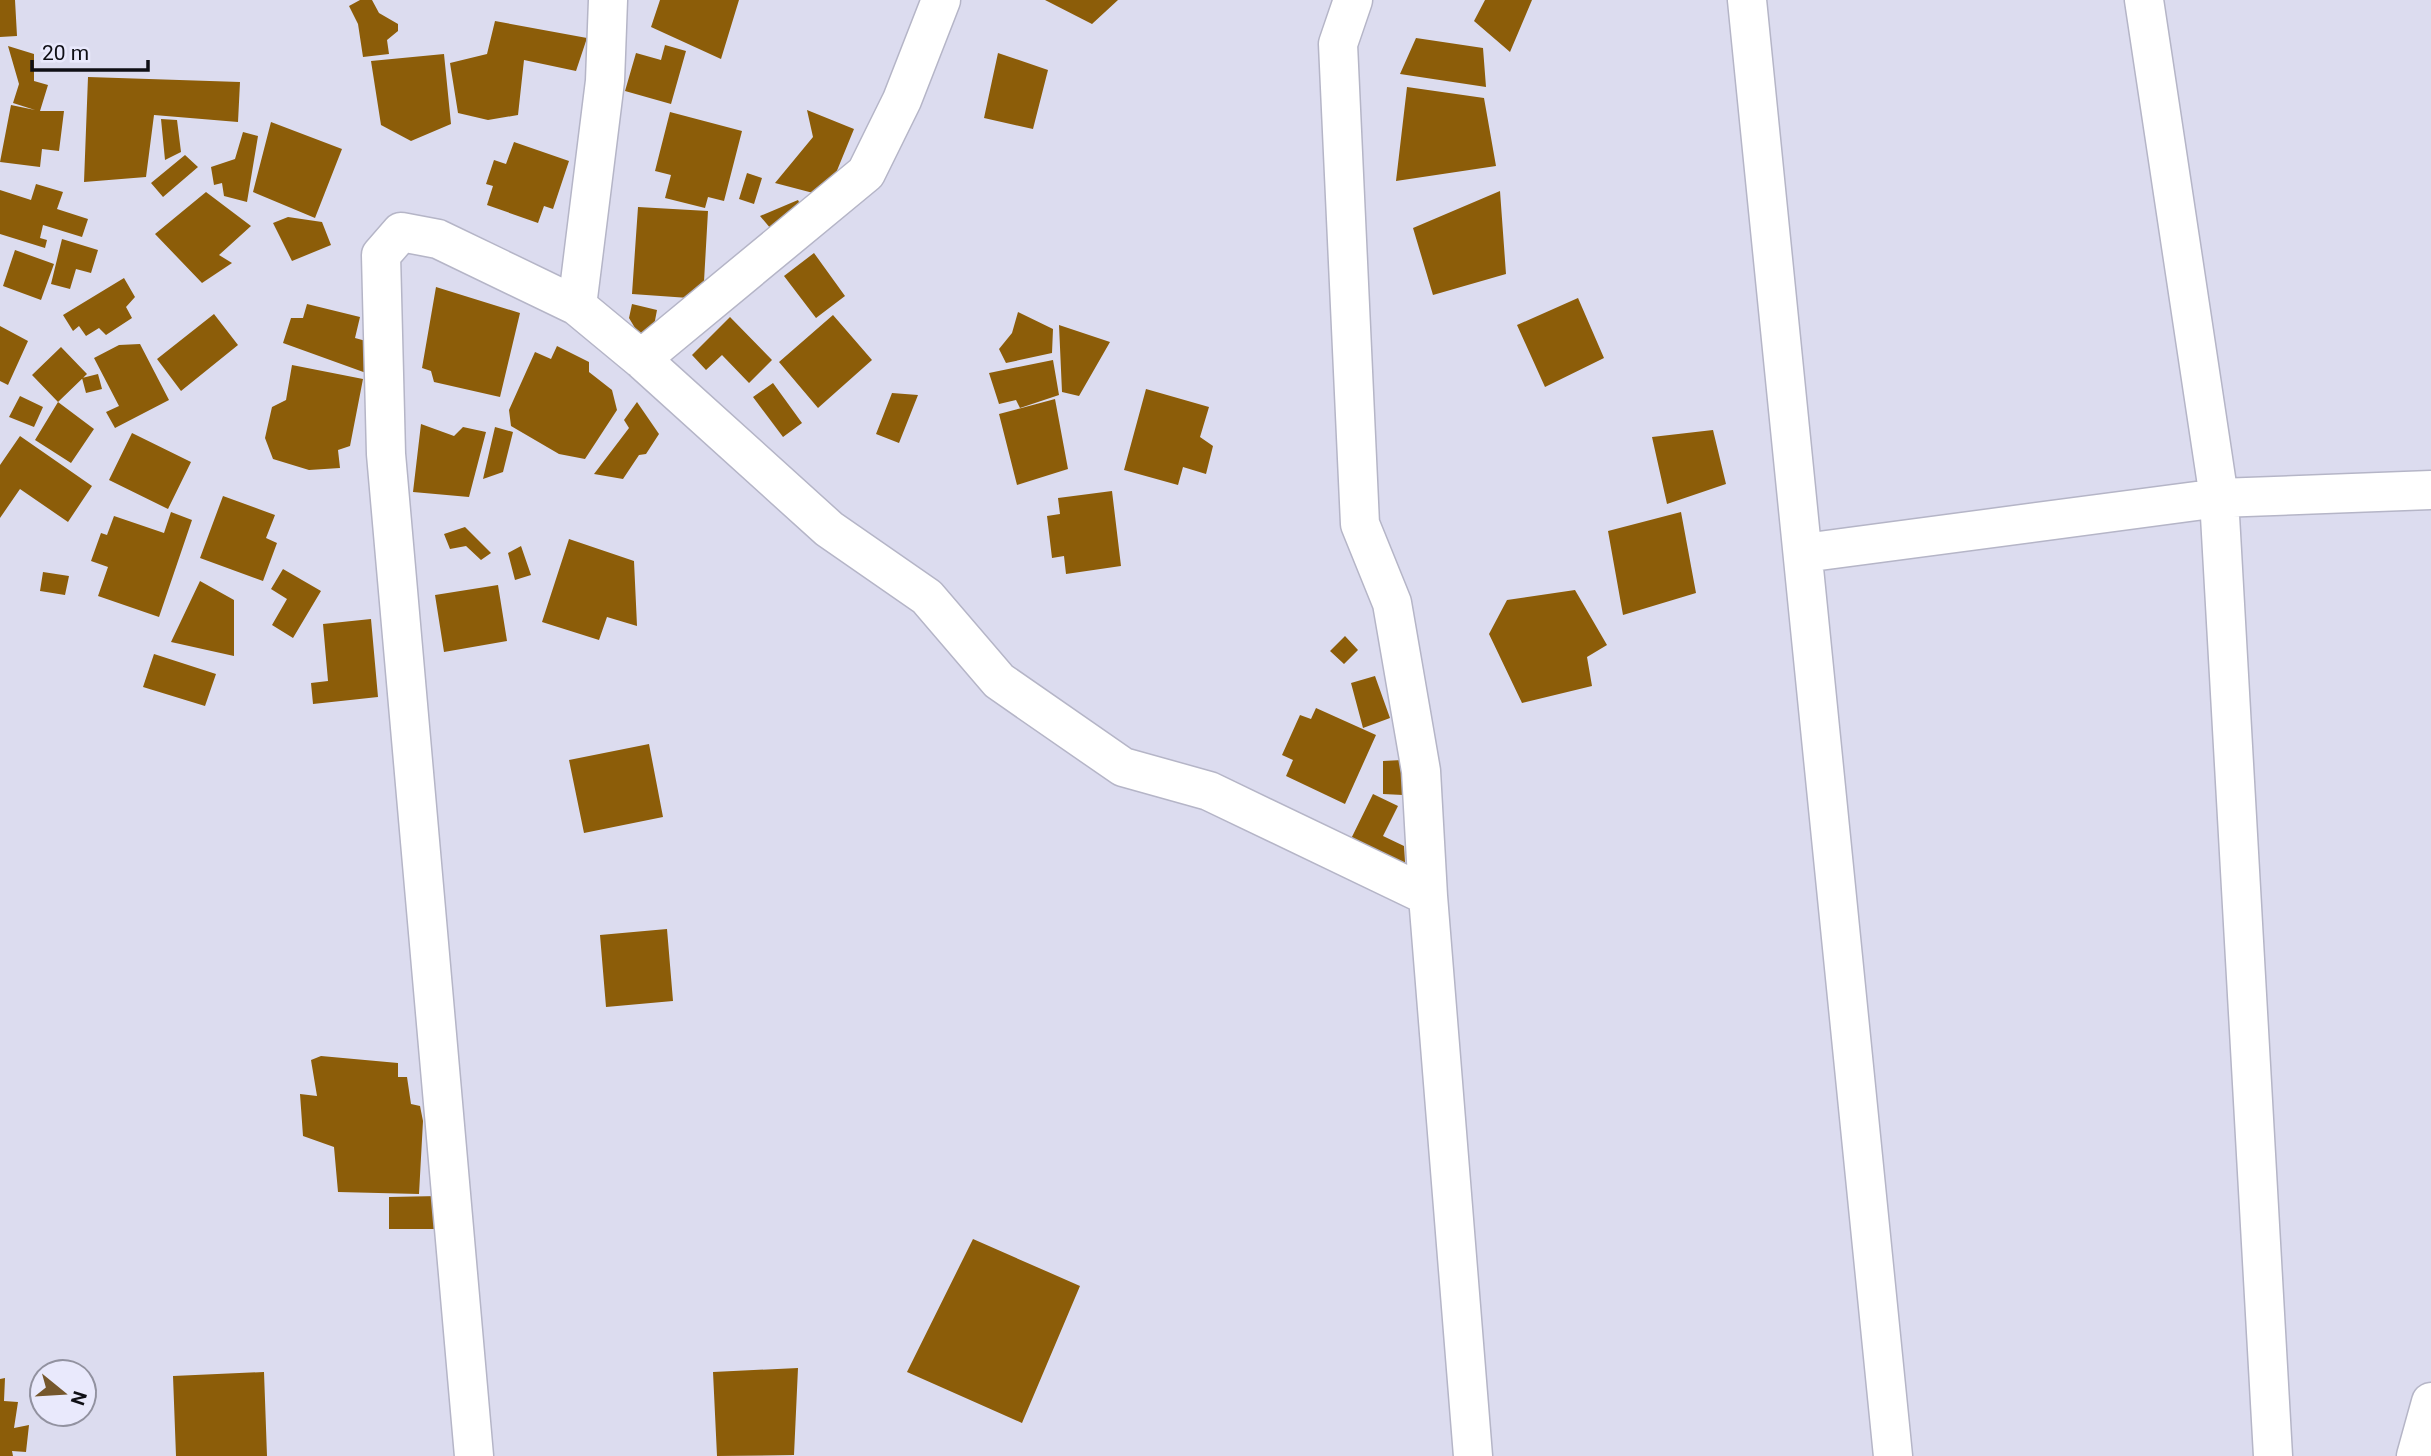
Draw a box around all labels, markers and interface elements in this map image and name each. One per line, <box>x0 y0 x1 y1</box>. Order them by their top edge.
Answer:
scale bar <box>32 28 147 72</box>
text: 20 m <box>42 41 89 65</box>
north arrow <box>28 1358 98 1428</box>
text: N <box>66 1388 92 1408</box>

